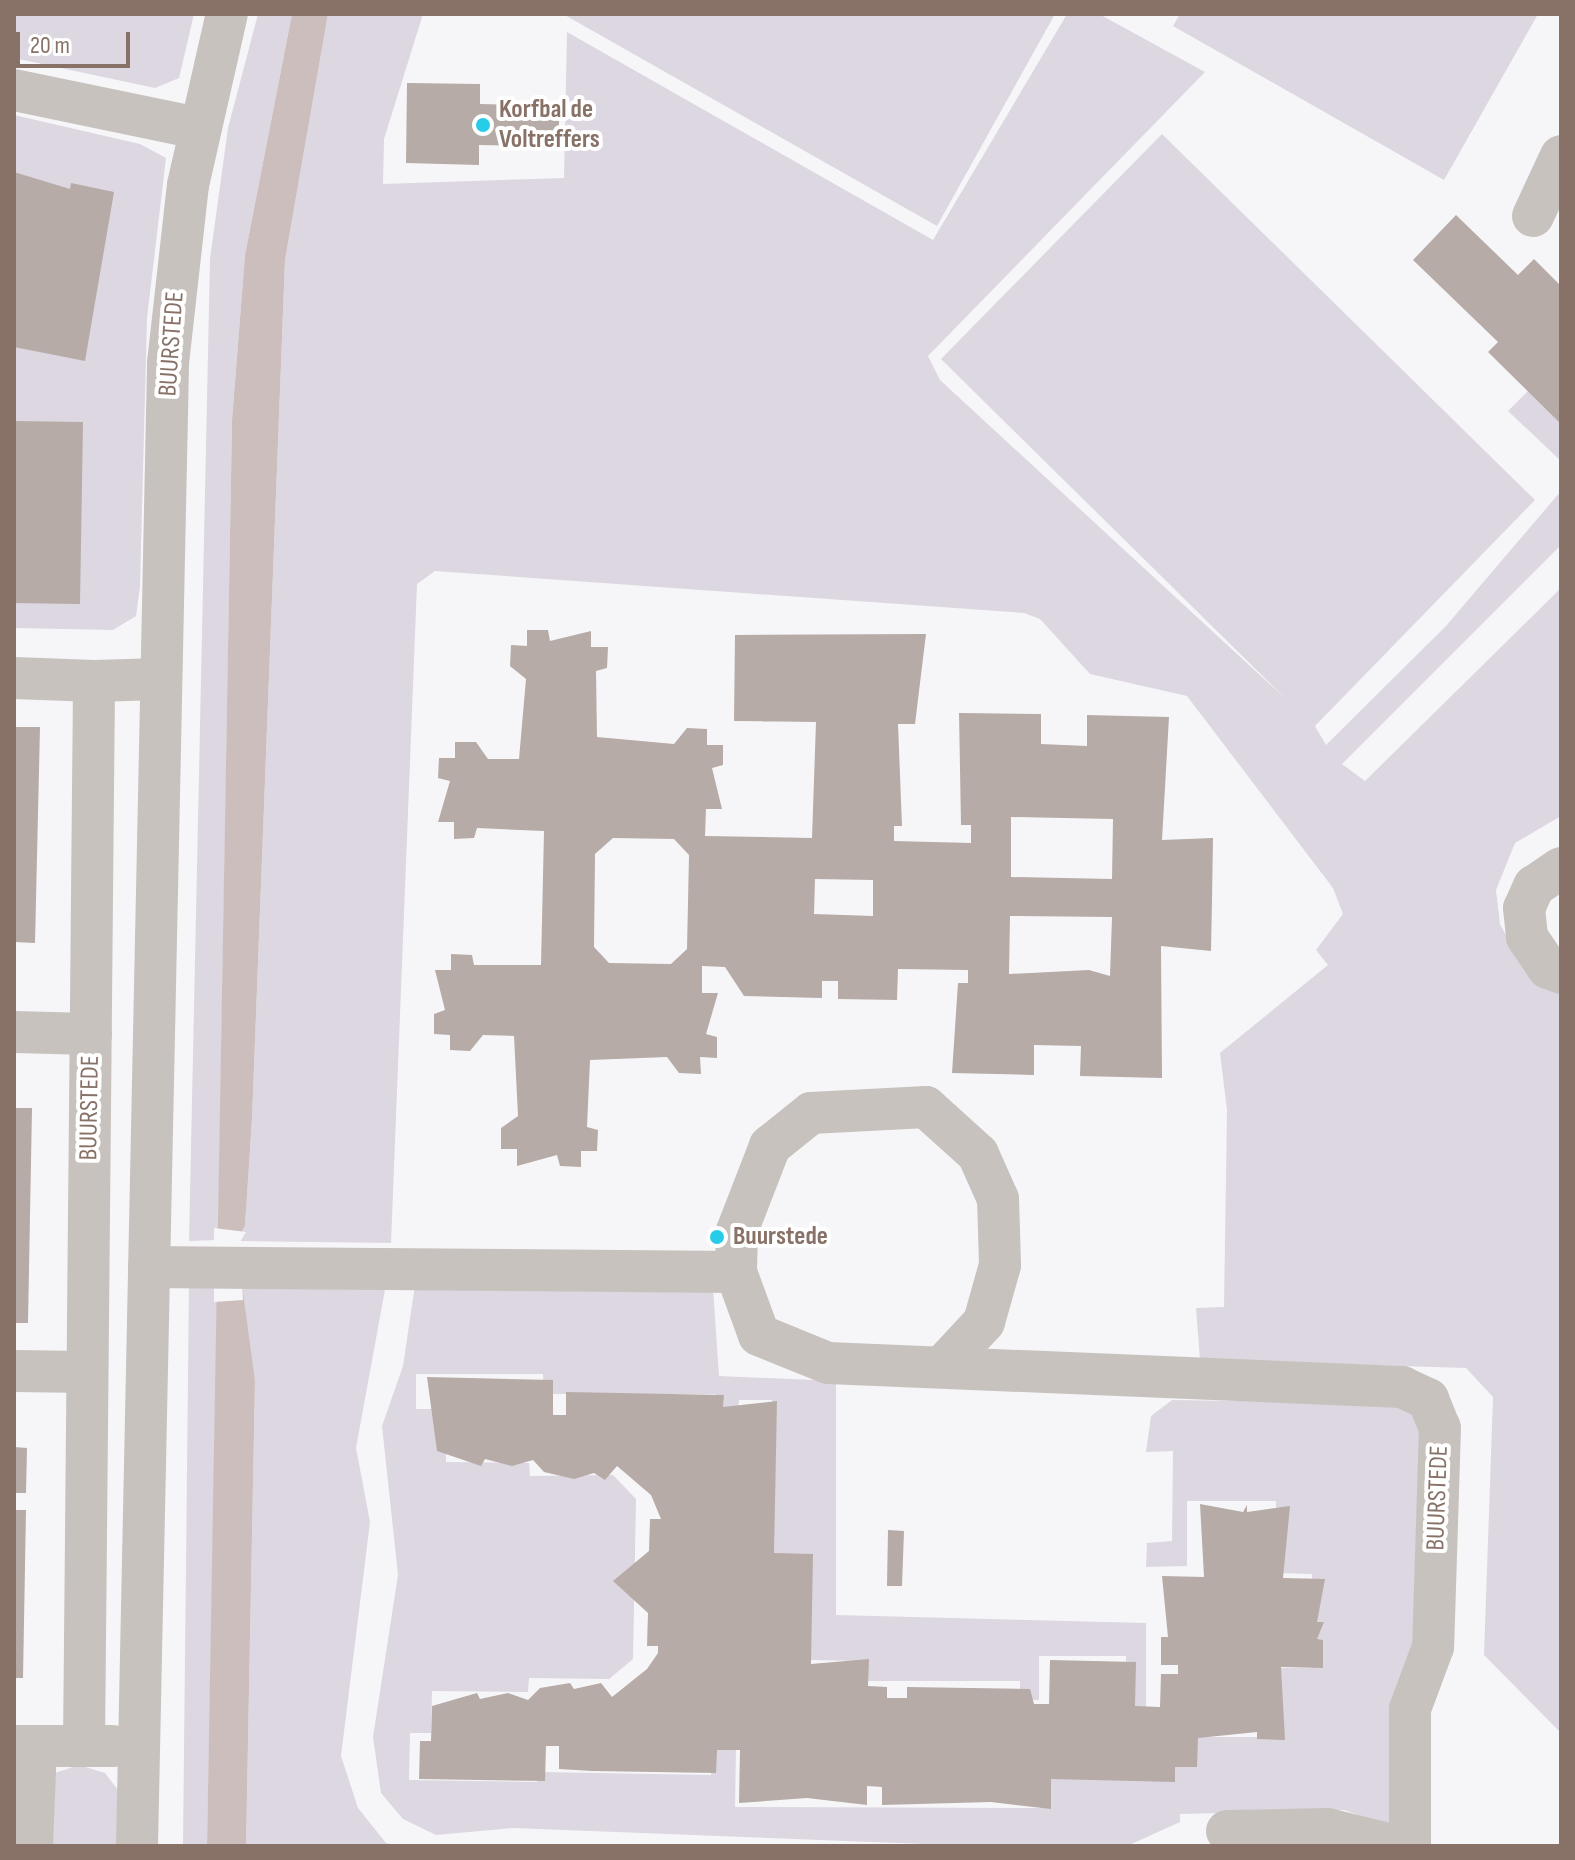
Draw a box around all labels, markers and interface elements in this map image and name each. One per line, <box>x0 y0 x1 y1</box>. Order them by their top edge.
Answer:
scale bar <box>20 16 134 66</box>
text: 20 m <box>30 31 70 60</box>
place label: Korfbal de Voltreffers <box>499 94 600 156</box>
marker: Korfbal de Voltreffers <box>474 116 492 134</box>
street label: BUURSTEDE <box>153 291 191 397</box>
street label: BUURSTEDE <box>73 1055 107 1161</box>
place label: Buurstede <box>733 1221 828 1253</box>
marker: Buurstede <box>708 1228 726 1246</box>
street label: BUURSTEDE <box>1421 1445 1455 1551</box>

